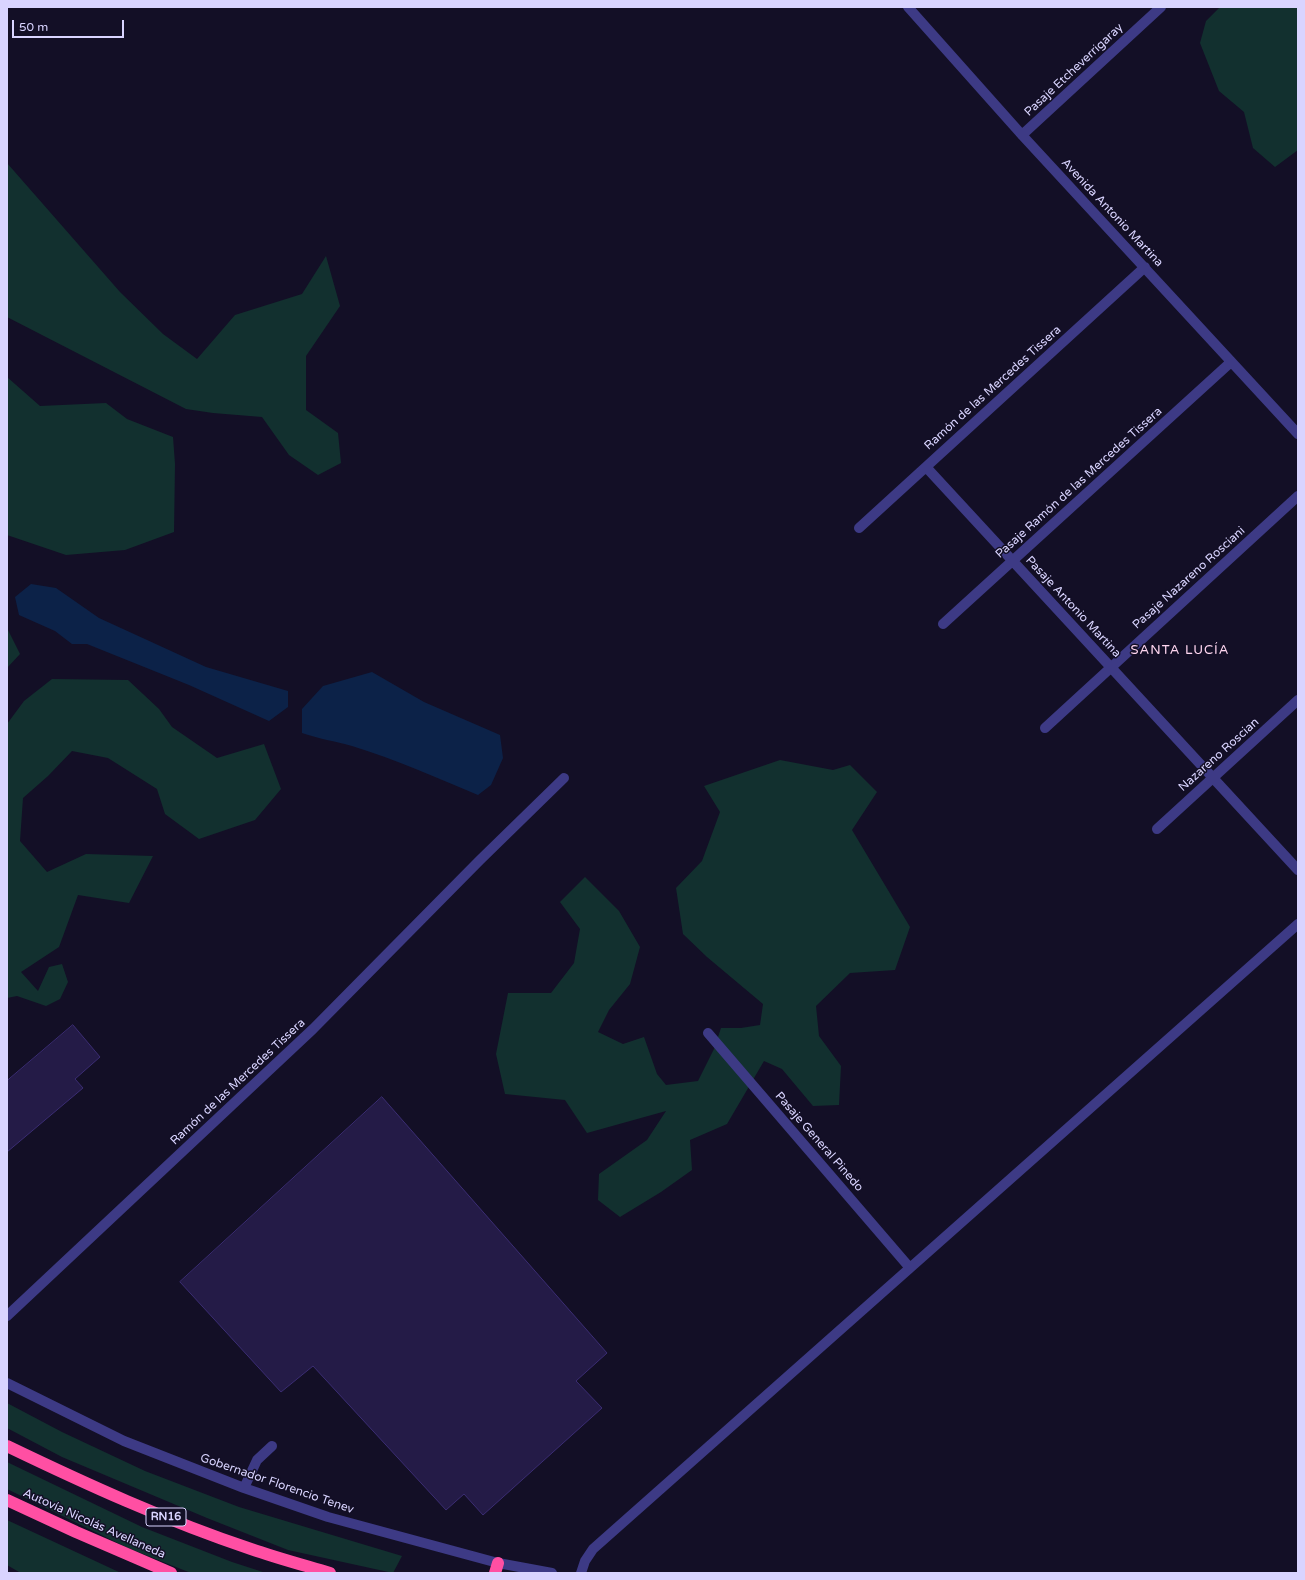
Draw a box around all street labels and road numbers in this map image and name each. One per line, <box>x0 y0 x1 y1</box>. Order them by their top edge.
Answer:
street label: Pasaje Etcheverrigaray <box>1022 21 1126 119</box>
street label: Avenida Antonio Martina <box>1058 156 1166 270</box>
street label: Ramón de las Mercedes Tissera <box>922 323 1064 453</box>
street label: Pasaje Ramón de las Mercedes Tissera <box>993 404 1165 562</box>
street label: Pasaje Nazareno Rosciani <box>1130 524 1248 632</box>
street label: Pasaje Antonio Martina <box>1022 553 1124 661</box>
street label: Nazareno Roscian <box>1176 715 1262 795</box>
street label: Ramón de las Mercedes Tissera <box>168 1016 308 1148</box>
street label: Pasaje General Pinedo <box>772 1089 866 1195</box>
street label: Gobernador Florencio Tenev <box>198 1451 356 1517</box>
street label: Autovía Nicolás Avellaneda <box>21 1486 167 1562</box>
road number: RN16 <box>146 1508 186 1526</box>

